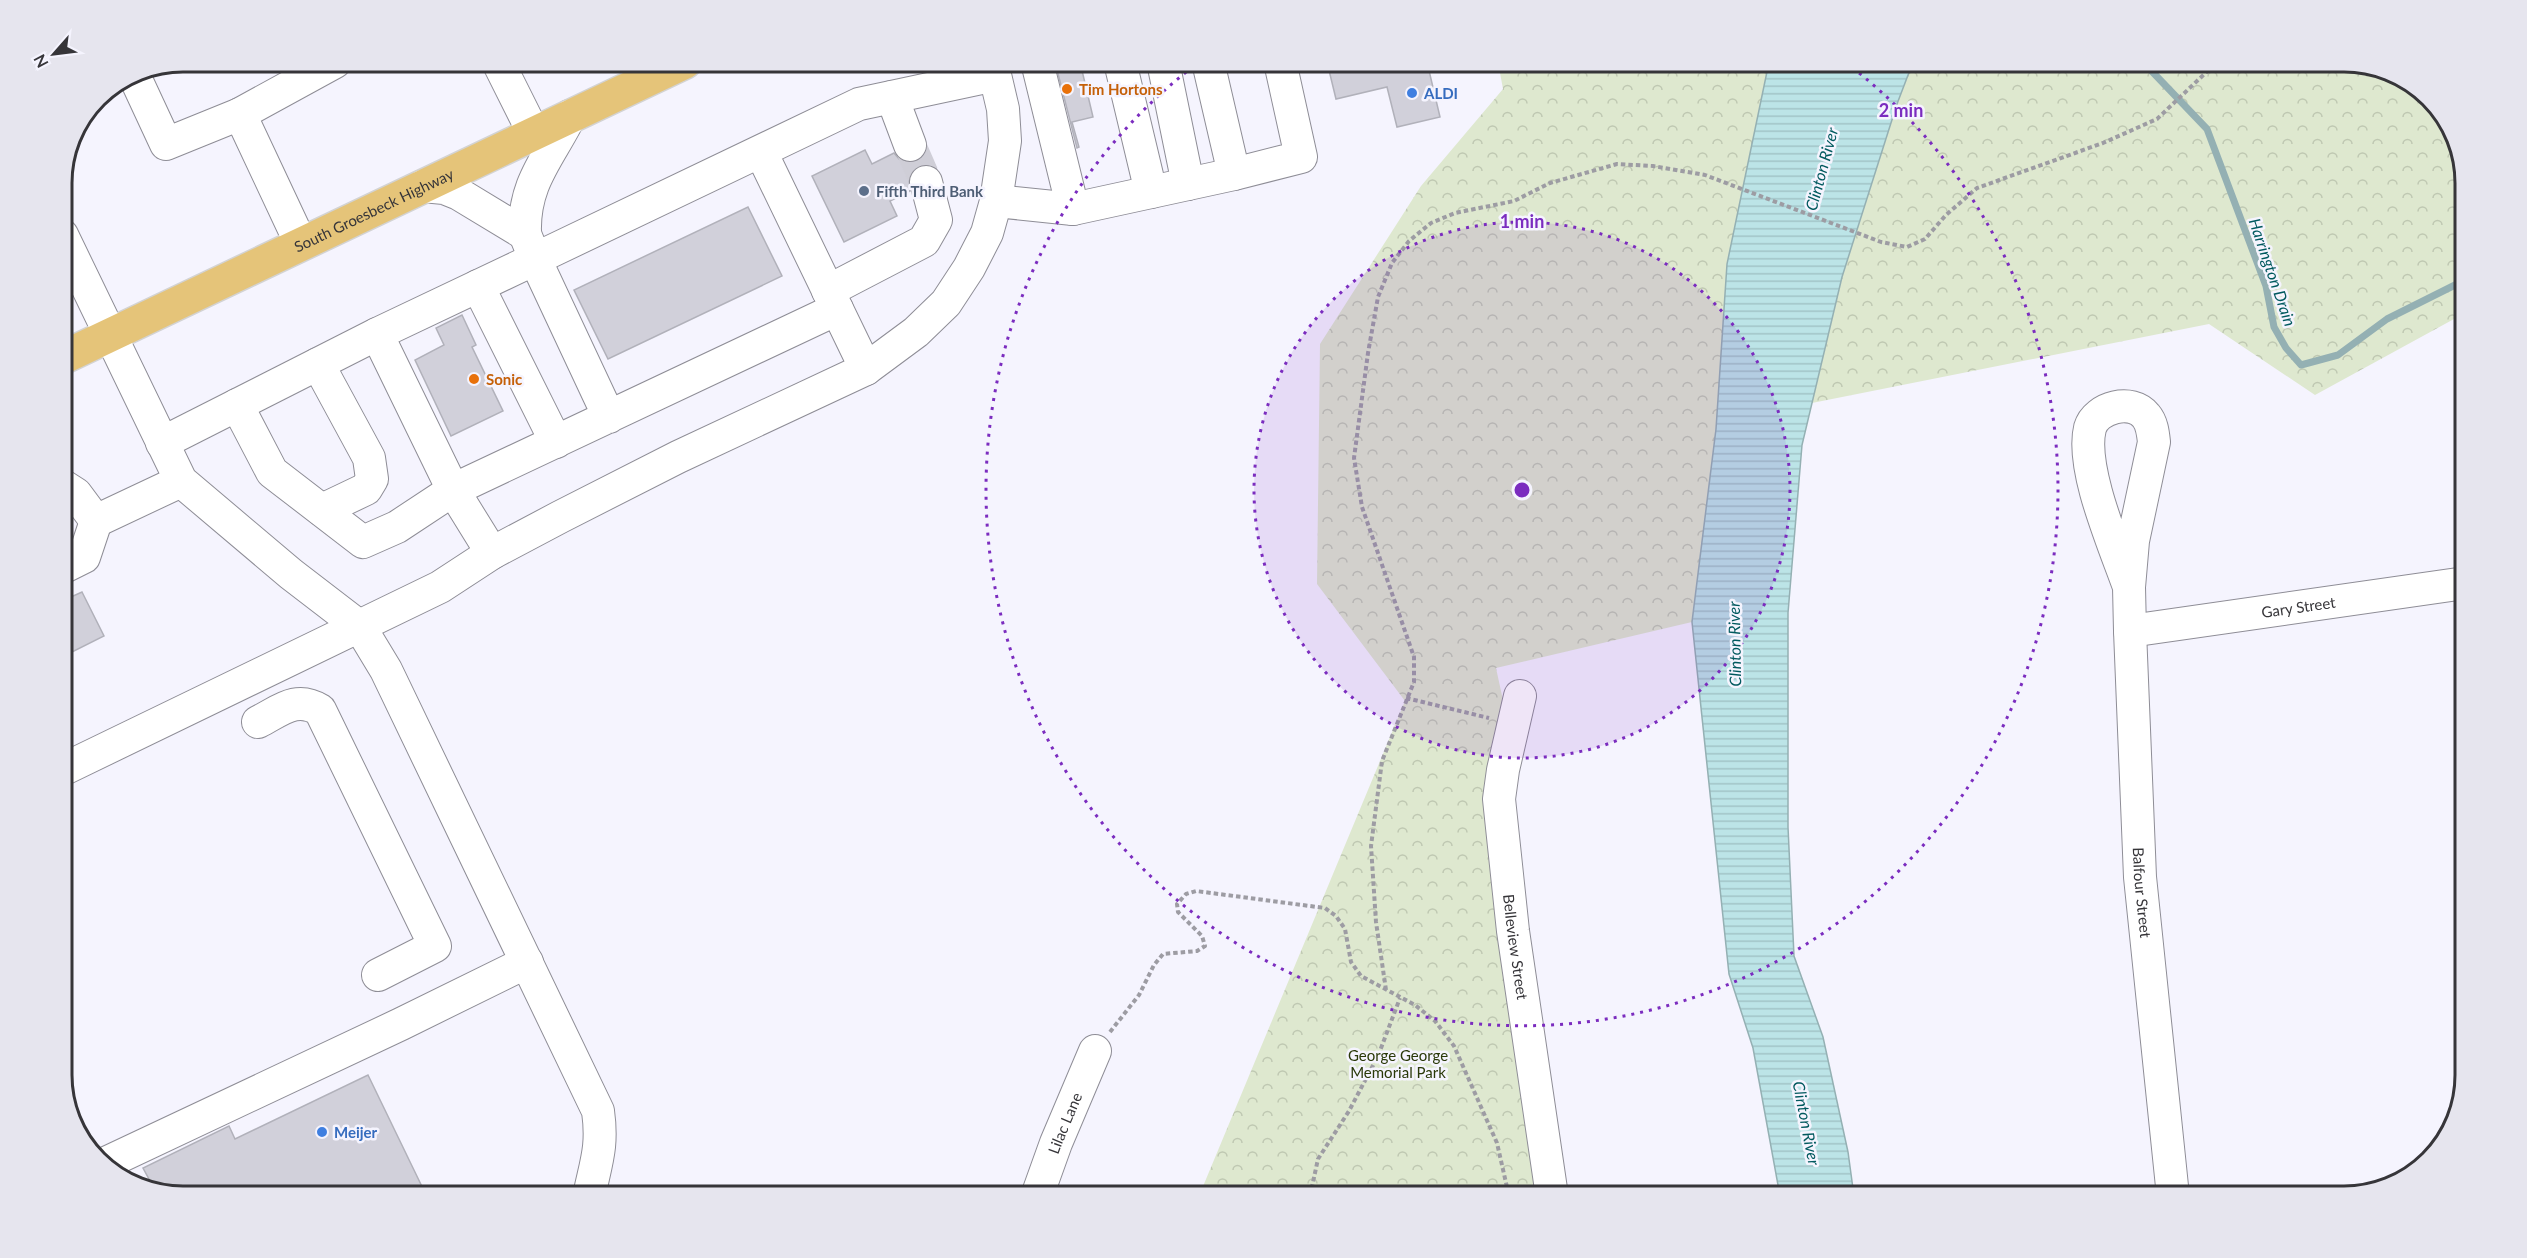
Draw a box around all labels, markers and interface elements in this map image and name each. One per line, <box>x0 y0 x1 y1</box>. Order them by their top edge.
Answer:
north arrow <box>24 24 84 84</box>
text: N <box>29 51 52 71</box>
place label: Tim Hortons <box>1079 80 1163 98</box>
marker: Tim Hortons <box>1060 82 1074 96</box>
place label: ALDI <box>1423 84 1458 102</box>
marker: ALDI <box>1405 86 1419 100</box>
text: 2 min <box>1879 99 1923 121</box>
water label: Clinton River <box>1801 125 1841 213</box>
street label: South Groesbeck Highway <box>291 164 456 255</box>
place label: Fifth Third Bank <box>876 182 984 200</box>
marker: Fifth Third Bank <box>857 184 871 198</box>
text: 1 min <box>1500 210 1544 232</box>
water label: Harrington Drain <box>2246 216 2300 328</box>
place label: Sonic <box>486 370 522 388</box>
marker: Sonic <box>467 372 481 386</box>
centre of rings <box>1512 480 1532 500</box>
street label: Gary Street <box>2260 593 2337 621</box>
water label: Clinton River <box>1724 601 1744 687</box>
street label: Balfour Street <box>2130 847 2155 939</box>
street label: Belleview Street <box>1500 893 1532 1001</box>
park label: George George Memorial Park <box>1348 1046 1448 1081</box>
water label: Clinton River <box>1790 1079 1825 1167</box>
street label: Lilac Lane <box>1044 1090 1085 1156</box>
place label: Meijer <box>334 1123 378 1141</box>
marker: Meijer <box>315 1125 329 1139</box>

